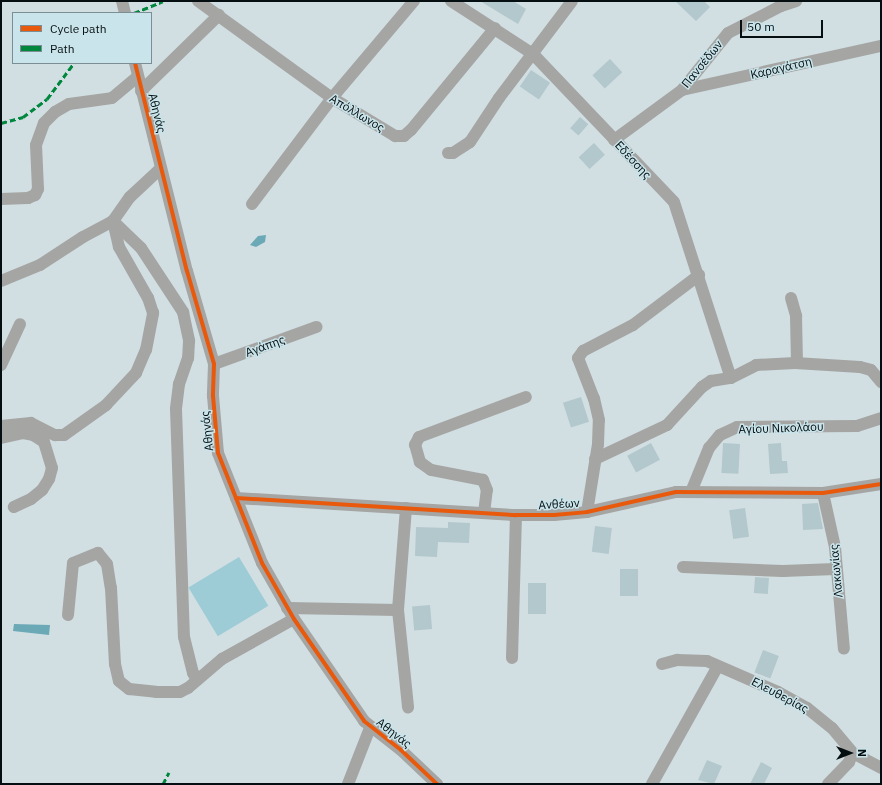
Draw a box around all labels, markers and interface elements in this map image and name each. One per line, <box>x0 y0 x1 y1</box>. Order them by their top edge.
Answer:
legend <box>12 12 152 64</box>
scale bar <box>742 12 825 38</box>
text: 50 m <box>747 19 775 34</box>
text: Cycle path <box>50 21 107 36</box>
street label: Πανσέδων <box>678 37 726 91</box>
text: Path <box>50 41 75 56</box>
street label: Καραγάτση <box>749 54 813 82</box>
street label: Απόλλωνος <box>327 91 387 135</box>
street label: Αθηνάς <box>145 92 169 134</box>
street label: Εδέσσης <box>612 138 654 182</box>
street label: Αγάπης <box>243 332 287 360</box>
street label: Αθηνάς <box>198 410 216 452</box>
street label: Αγίου Νικολάου <box>738 419 824 437</box>
street label: Ανθέων <box>538 496 580 512</box>
street label: Λακωνίας <box>827 544 845 598</box>
street label: Ελευθερίας <box>749 674 811 716</box>
street label: Αθηνάς <box>374 715 414 751</box>
north arrow <box>830 733 870 773</box>
text: N <box>855 749 869 757</box>

